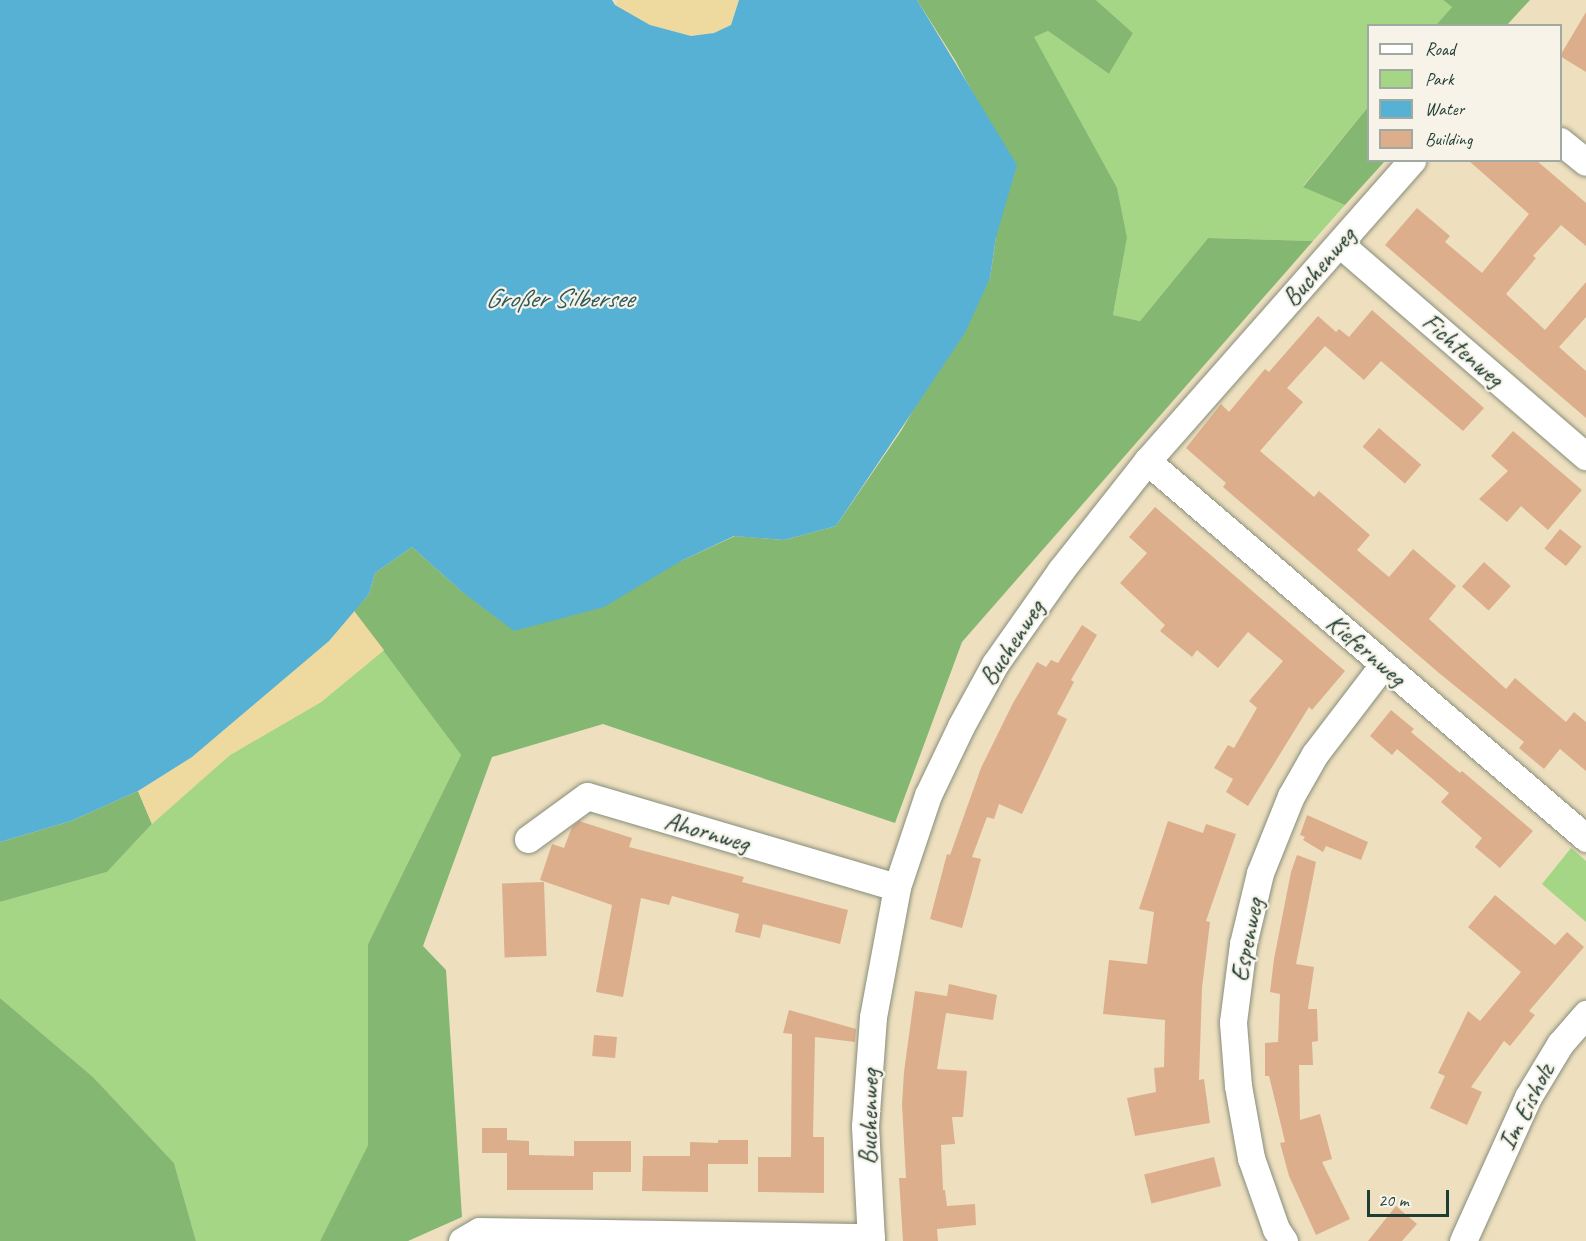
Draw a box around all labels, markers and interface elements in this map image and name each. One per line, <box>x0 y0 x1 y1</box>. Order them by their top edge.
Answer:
legend <box>1367 24 1562 162</box>
text: Road <box>1425 38 1455 60</box>
text: Park <box>1425 68 1454 90</box>
text: Water <box>1425 98 1464 120</box>
text: Building <box>1425 128 1472 150</box>
street label: Buchenweg <box>1276 221 1362 313</box>
water label: Großer Silbersee <box>485 283 633 315</box>
street label: Fichtenweg <box>1416 306 1510 394</box>
street label: Buchenweg <box>973 594 1051 692</box>
street label: Kiefernweg <box>1320 607 1412 693</box>
street label: Ahornweg <box>661 805 753 859</box>
street label: Espenweg <box>1224 896 1270 984</box>
street label: Im Eisholz <box>1491 1059 1561 1155</box>
street label: Buchenweg <box>853 1069 885 1165</box>
scale bar <box>1370 1178 1452 1216</box>
text: 20 m <box>1378 1189 1409 1211</box>

